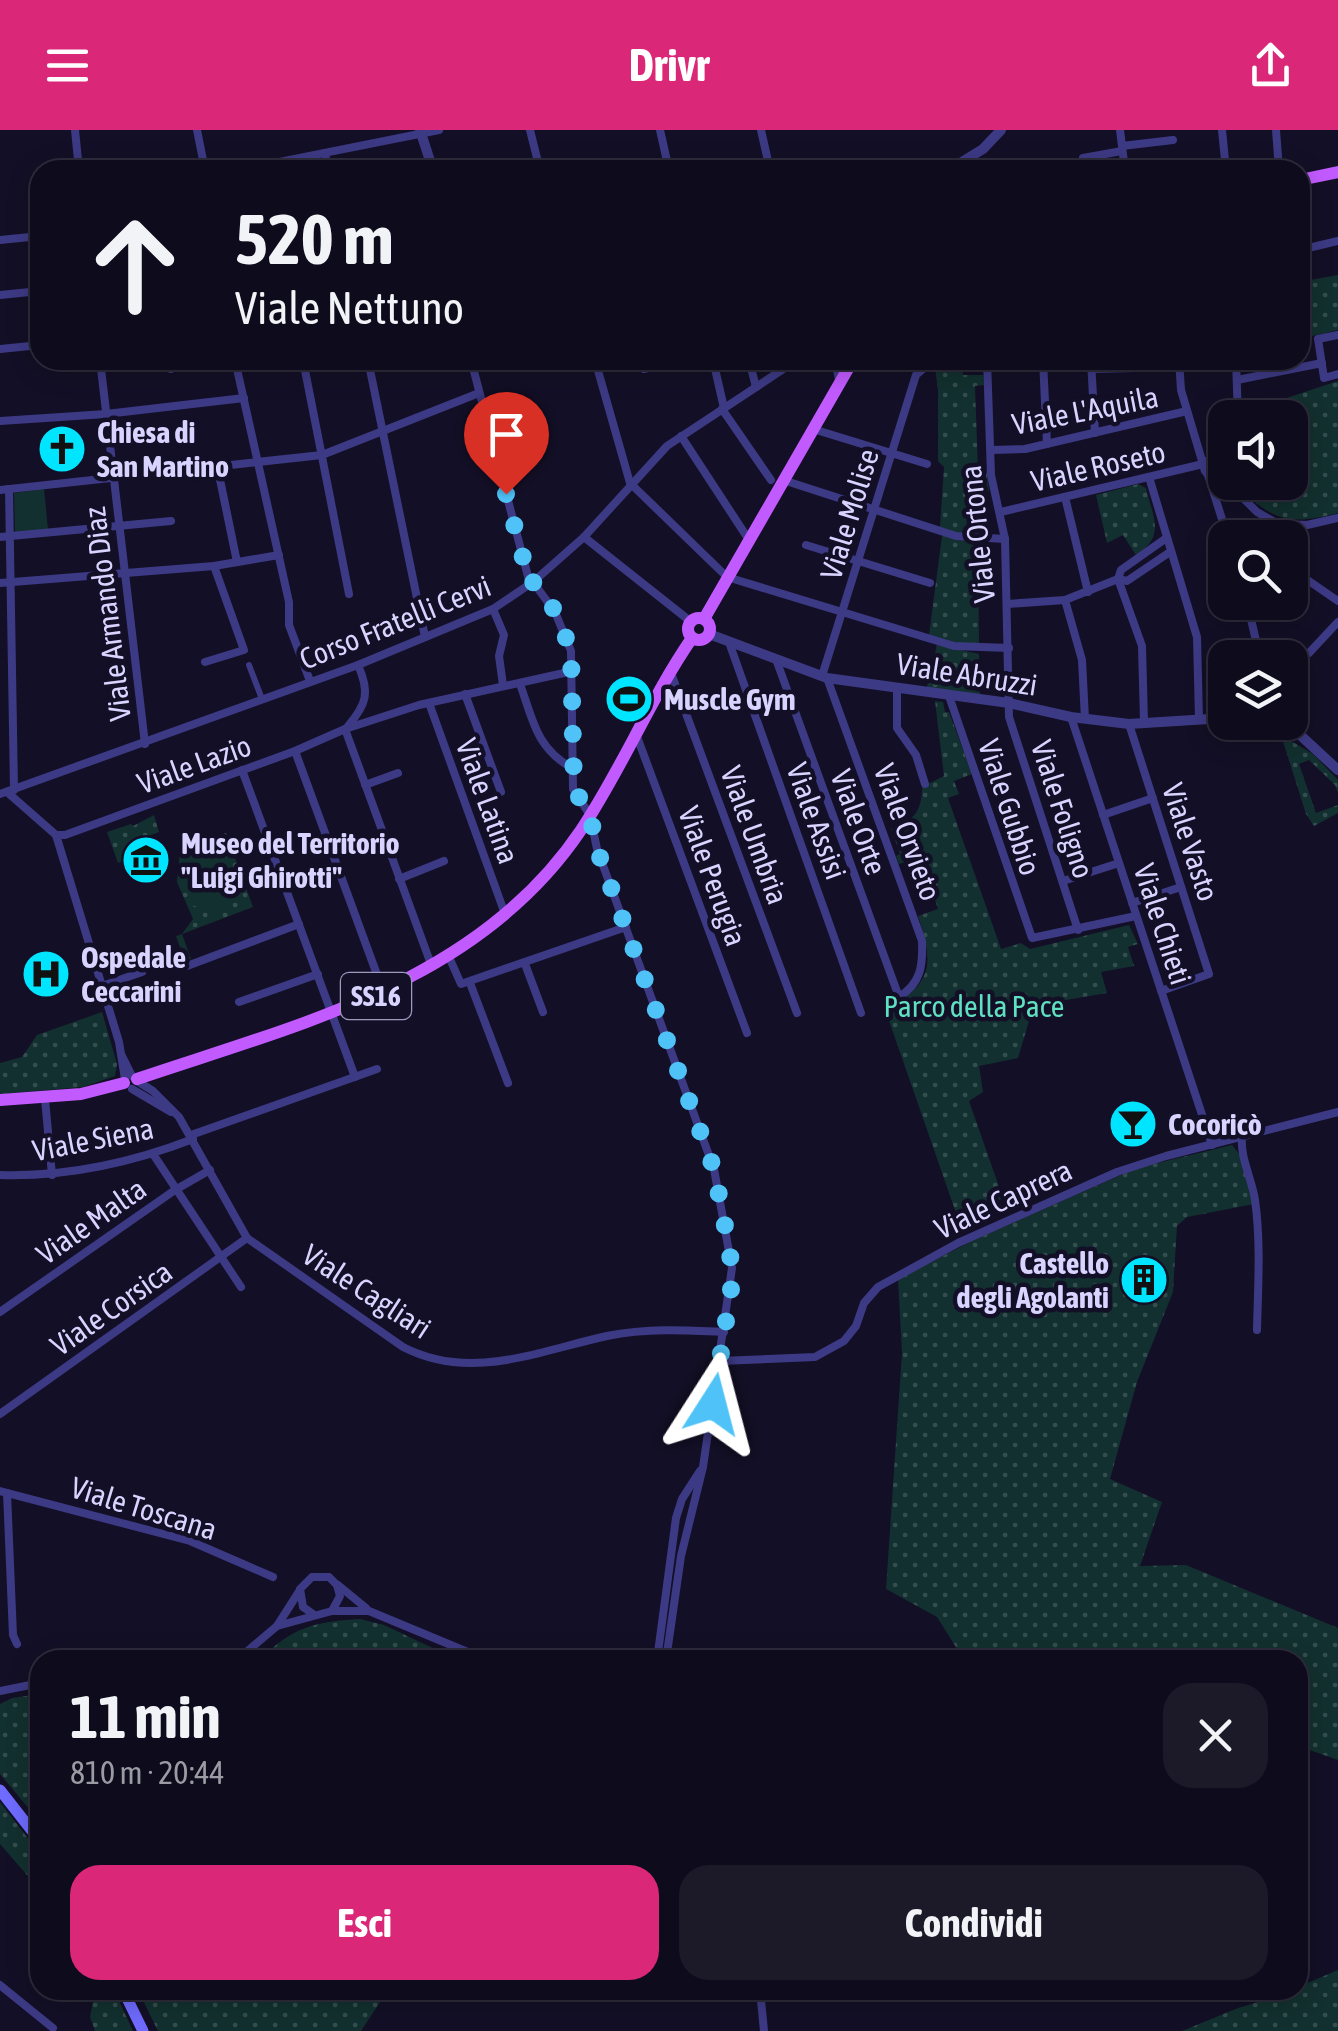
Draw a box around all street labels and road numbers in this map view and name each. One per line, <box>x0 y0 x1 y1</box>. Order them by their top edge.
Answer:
street label: Viale L'Aquila <box>1009 379 1161 441</box>
street label: Viale Roseto <box>1028 434 1168 498</box>
street label: Viale Molise <box>813 445 885 583</box>
street label: Viale Ortona <box>953 464 1001 604</box>
street label: Viale Armando Diaz <box>77 505 137 723</box>
street label: Corso Fratelli Cervi <box>295 568 495 676</box>
street label: Viale Abruzzi <box>894 646 1040 702</box>
street label: Viale Lazio <box>133 728 255 800</box>
street label: Viale Latina <box>450 734 526 868</box>
street label: Viale Gubbio <box>972 735 1048 879</box>
street label: Viale Foligno <box>1025 736 1101 882</box>
street label: Viale Assisi <box>780 758 854 884</box>
street label: Viale Orvieto <box>868 759 948 905</box>
street label: Viale Umbria <box>714 761 796 909</box>
street label: Viale Orte <box>824 765 894 879</box>
street label: Viale Vasto <box>1156 779 1226 905</box>
street label: Viale Perugia <box>672 802 754 950</box>
street label: Viale Chieti <box>1128 859 1198 989</box>
road number: SS16 <box>341 973 411 1019</box>
street label: Viale Siena <box>30 1111 156 1167</box>
street label: Viale Caprera <box>929 1152 1077 1246</box>
street label: Viale Malta <box>30 1171 152 1271</box>
street label: Viale Cagliari <box>297 1237 437 1345</box>
street label: Viale Corsica <box>44 1254 178 1362</box>
street label: Viale Toscana <box>67 1470 221 1546</box>

